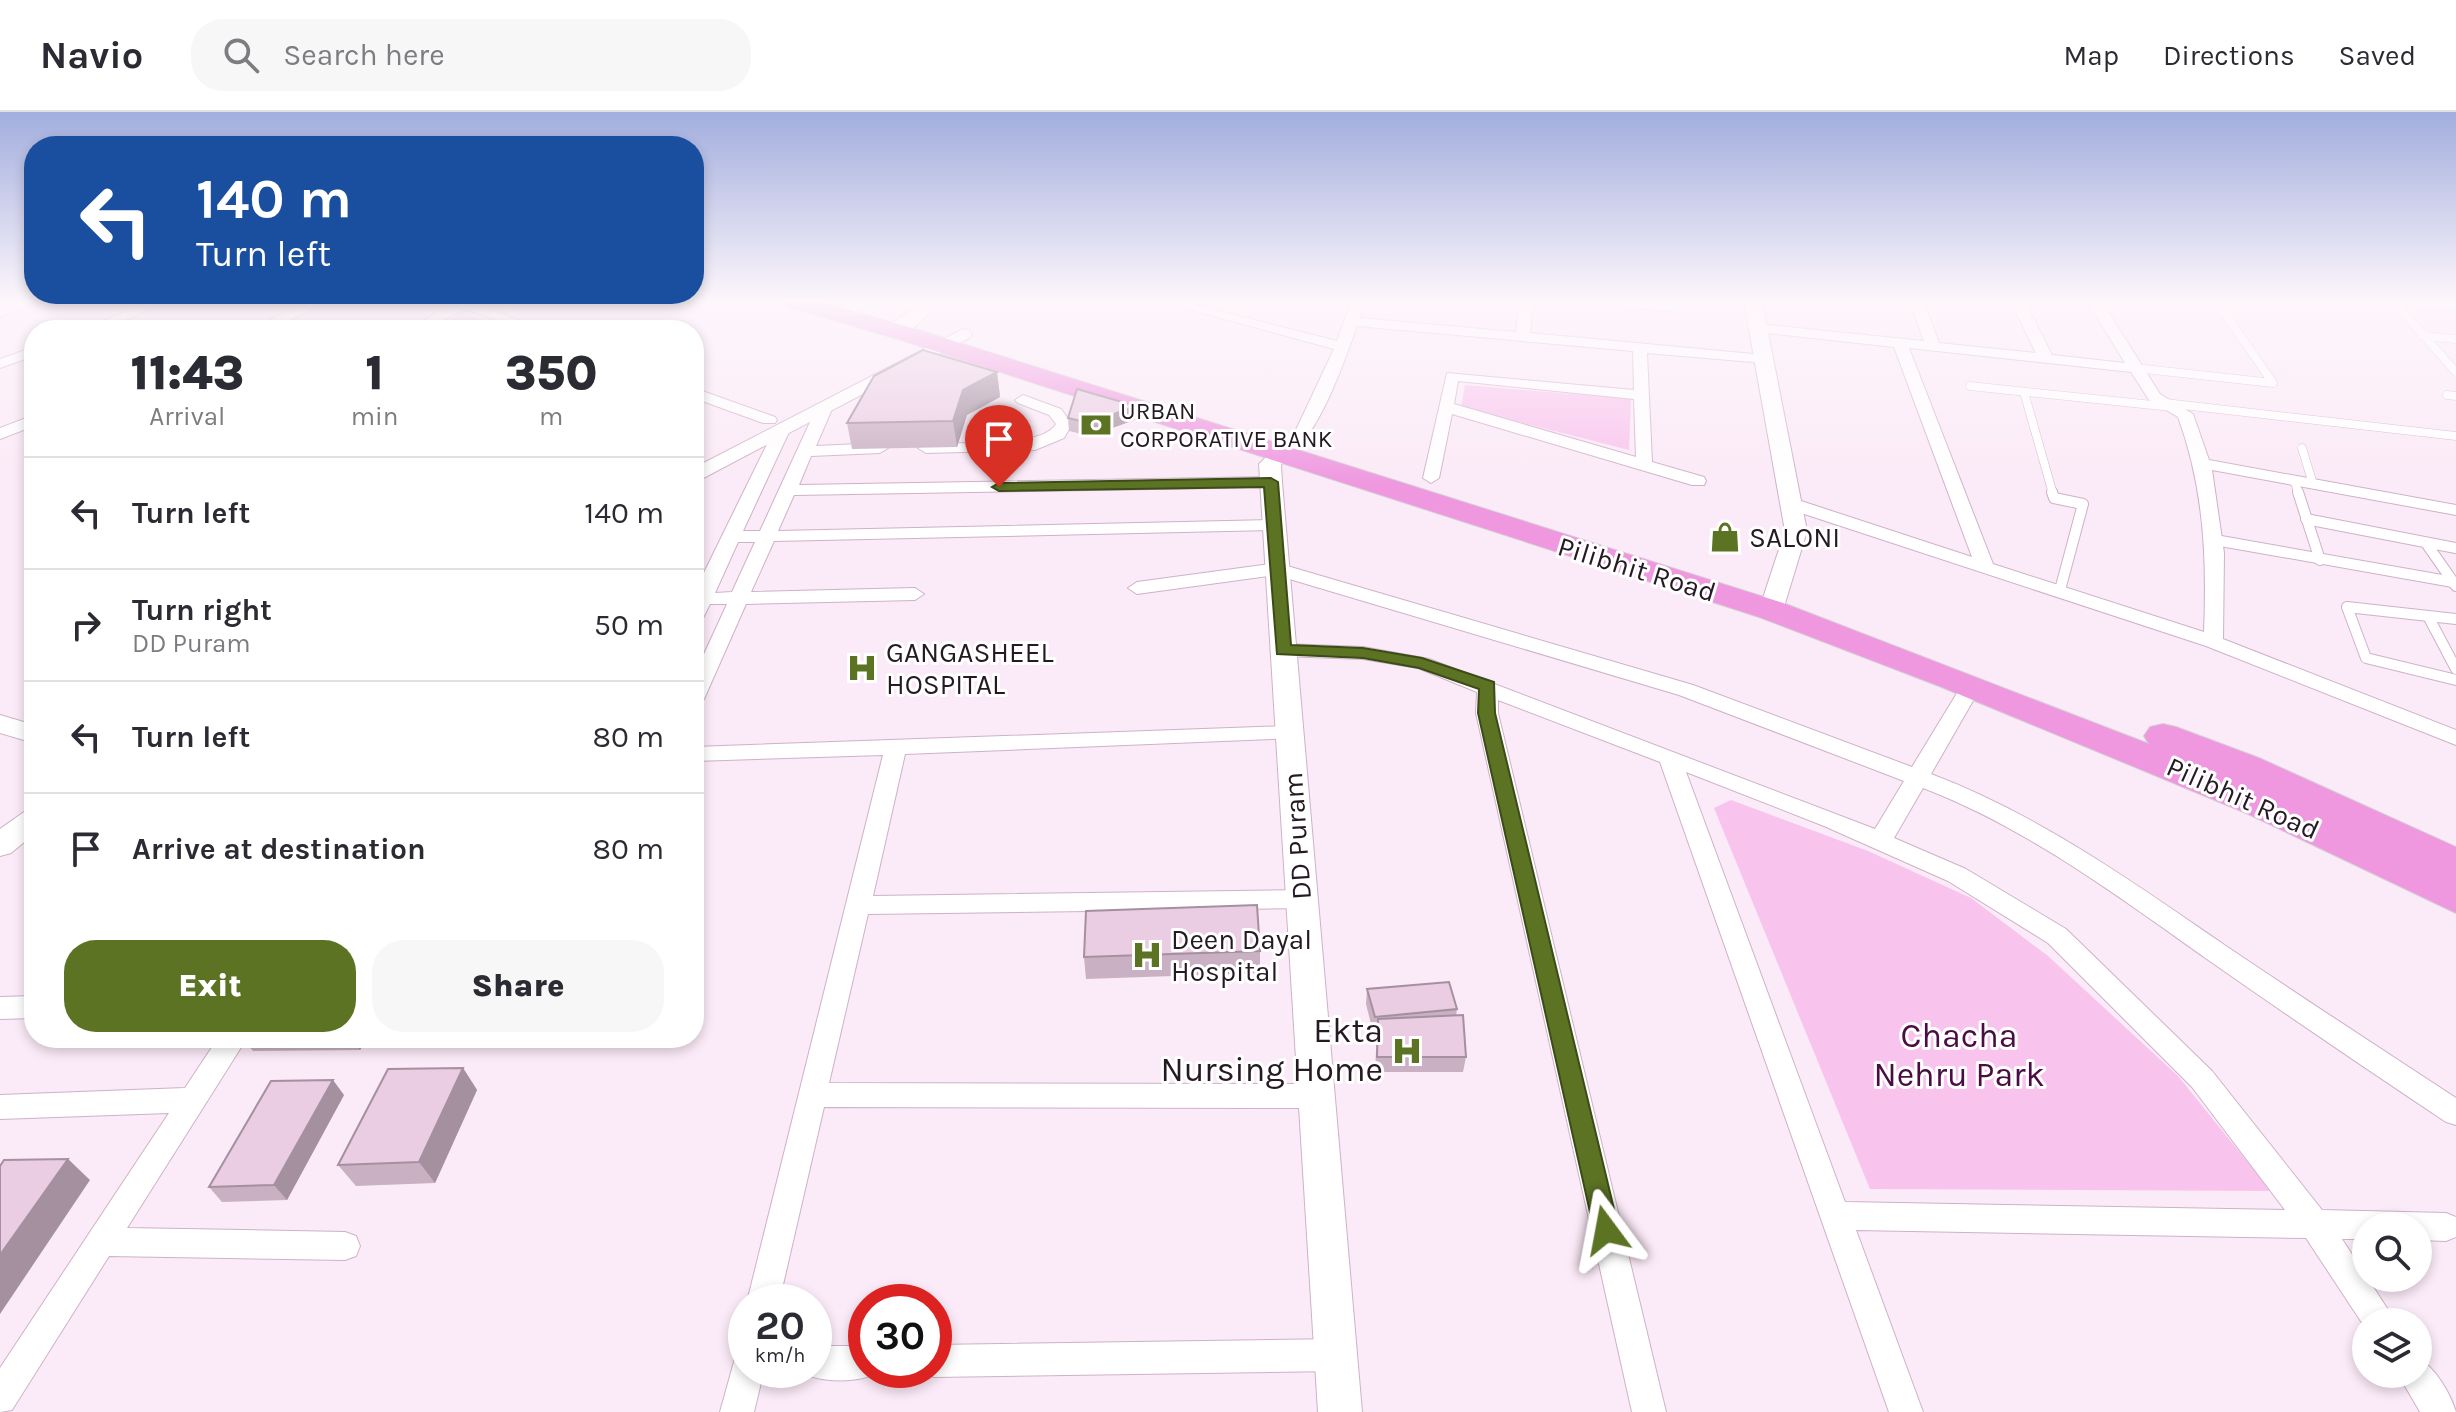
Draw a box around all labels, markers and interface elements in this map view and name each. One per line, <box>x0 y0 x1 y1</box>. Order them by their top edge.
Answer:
search box <box>191 19 751 91</box>
text: Navio <box>40 33 143 78</box>
icon: search <box>219 33 263 77</box>
text: Search here <box>283 37 445 73</box>
text: Map <box>2064 39 2119 72</box>
text: Directions <box>2163 39 2295 72</box>
text: Saved <box>2339 39 2416 72</box>
text: 140 m <box>196 166 352 231</box>
icon: left <box>64 168 168 272</box>
text: Turn left <box>196 233 331 275</box>
text: 11:43 <box>131 345 244 401</box>
text: 1 <box>365 345 384 401</box>
text: 350 <box>505 345 597 401</box>
place label: URBAN CORPORATIVE BANK <box>1120 397 1333 453</box>
text: Arrival <box>149 401 225 432</box>
text: min <box>351 401 398 432</box>
text: m <box>539 401 563 432</box>
pin <box>965 405 1033 487</box>
bank icon: URBAN CORPORATIVE BANK <box>1079 408 1113 442</box>
icon: arrive <box>977 417 1021 461</box>
icon: left <box>64 491 108 535</box>
text: Turn left <box>132 495 250 531</box>
text: 140 m <box>584 495 664 531</box>
shop icon: SALONI <box>1708 520 1742 554</box>
place label: SALONI <box>1749 521 1840 554</box>
street label: Pilibhit Road <box>1554 529 1720 609</box>
text: Turn right <box>132 592 272 628</box>
icon: right <box>64 603 108 647</box>
text: 50 m <box>594 607 664 643</box>
text: DD Puram <box>132 628 251 659</box>
place label: GANGASHEEL HOSPITAL <box>886 636 1054 701</box>
hospital icon: GANGASHEEL HOSPITAL <box>845 651 879 685</box>
icon: left <box>64 715 108 759</box>
text: Turn left <box>132 719 250 755</box>
text: 80 m <box>593 719 664 755</box>
street label: Pilibhit Road <box>2162 750 2324 846</box>
street label: DD Puram <box>1276 771 1318 901</box>
icon: arrive <box>64 827 108 871</box>
text: Arrive at destination <box>132 831 426 867</box>
text: 80 m <box>593 831 664 867</box>
place label: Deen Dayal Hospital <box>1171 923 1312 988</box>
hospital icon: Deen Dayal Hospital <box>1130 938 1164 972</box>
button: Exit <box>64 940 356 1032</box>
button: Share <box>372 940 664 1032</box>
place label: Ekta Nursing Home <box>1161 1011 1383 1090</box>
park label: Chacha Nehru Park <box>1873 1016 2045 1095</box>
hospital icon: Ekta Nursing Home <box>1390 1034 1424 1068</box>
position arrow <box>1564 1188 1648 1272</box>
map controls <box>2352 1212 2432 1388</box>
button: search <box>2352 1212 2432 1292</box>
speed limit sign: 30 <box>848 1284 952 1388</box>
text: 20 <box>755 1302 805 1349</box>
button: layers <box>2352 1308 2432 1388</box>
text: km/h <box>755 1344 805 1367</box>

